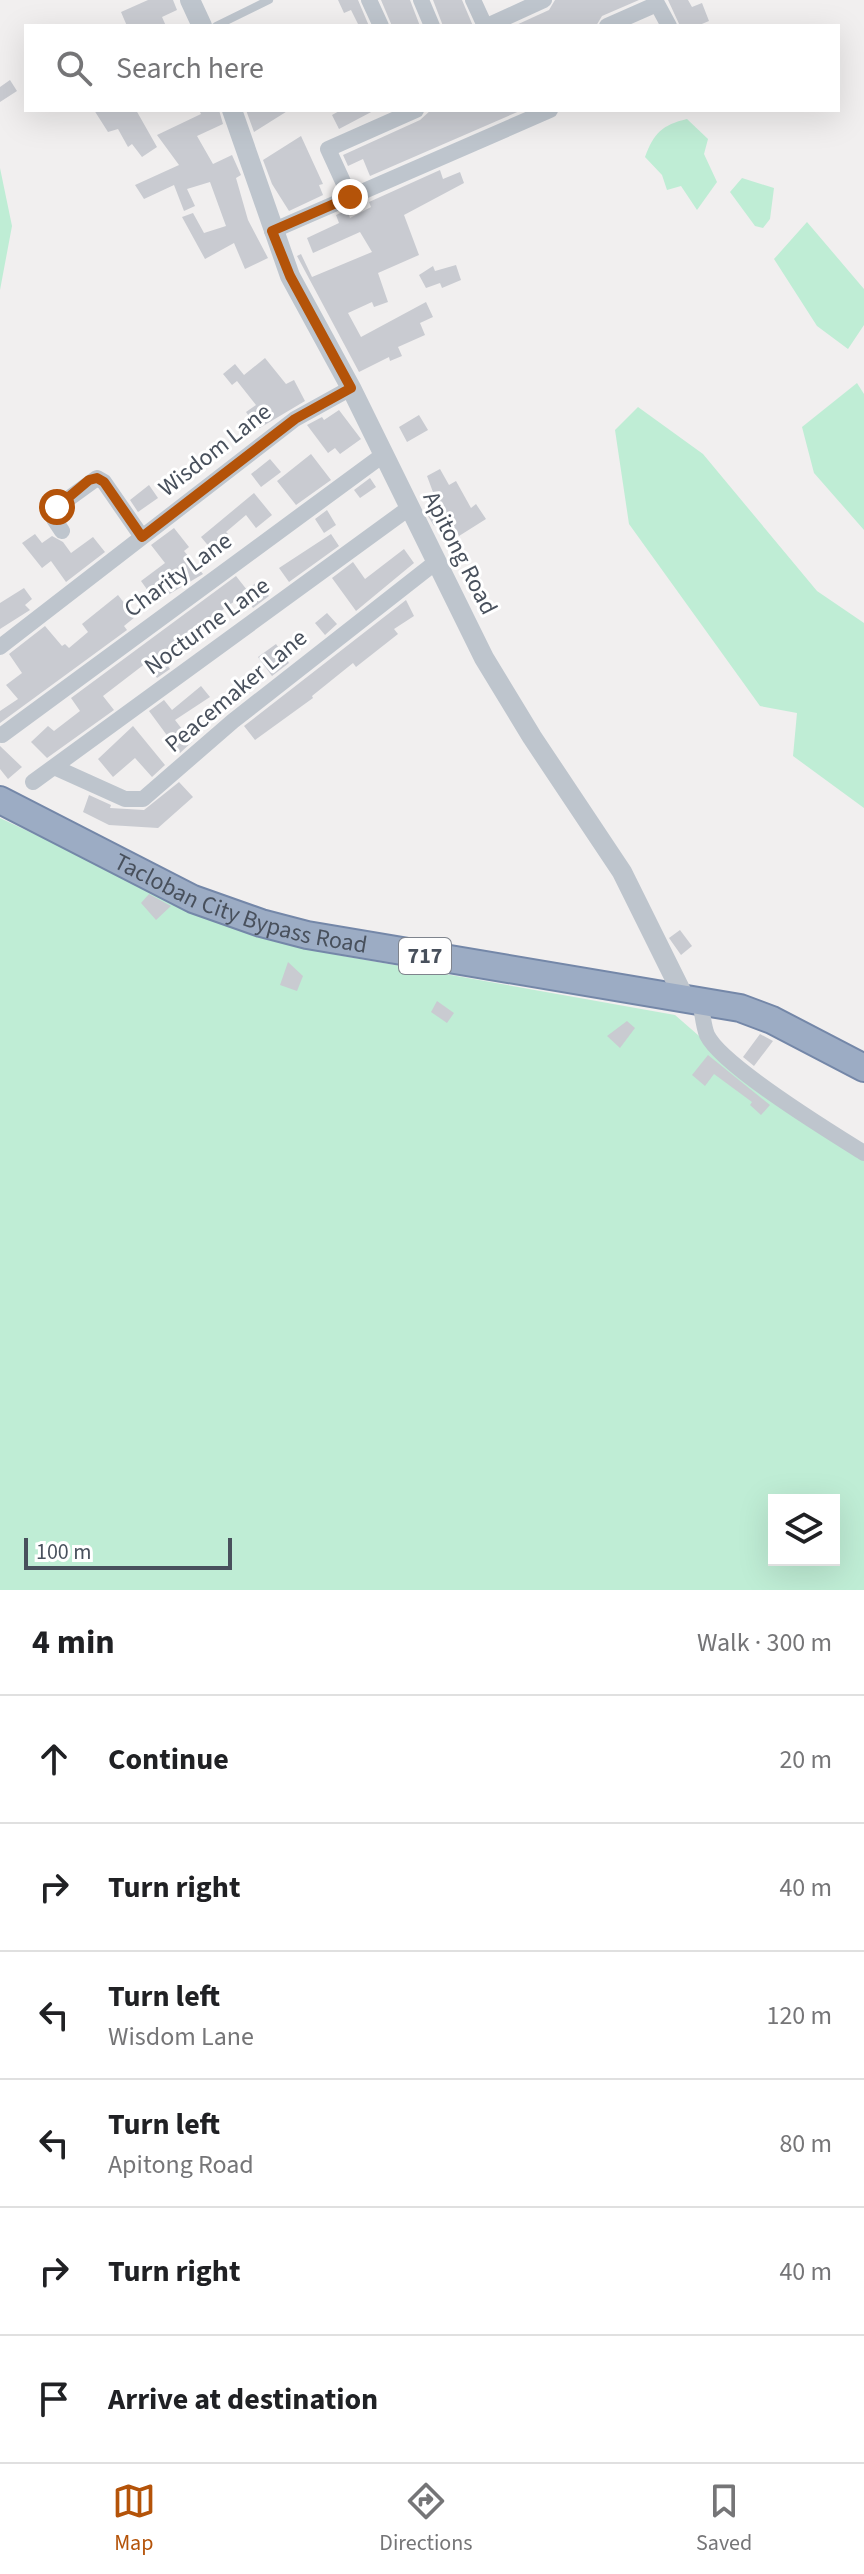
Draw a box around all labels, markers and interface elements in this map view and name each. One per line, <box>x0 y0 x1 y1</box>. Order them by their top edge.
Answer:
search box <box>24 24 840 112</box>
icon: search <box>52 46 96 90</box>
text: Search here <box>116 47 264 90</box>
route end <box>332 179 368 215</box>
street label: Wisdom Lane <box>151 395 279 505</box>
street label: Apitong Road <box>414 485 506 621</box>
route start <box>39 489 75 525</box>
street label: Charity Lane <box>117 524 239 626</box>
street label: Nocturne Lane <box>137 569 277 683</box>
street label: Peacemaker Lane <box>157 621 315 761</box>
street label: Tacloban City Bypass Road <box>108 844 370 962</box>
road number: 717 <box>399 938 451 974</box>
map controls <box>768 1494 840 1566</box>
button: layers <box>768 1494 840 1566</box>
scale bar <box>24 1534 232 1570</box>
text: 100 m <box>36 1536 91 1568</box>
text: 4 min <box>32 1618 115 1667</box>
text: Walk · 300 m <box>697 1624 832 1661</box>
icon: ahead <box>32 1737 76 1781</box>
text: Continue <box>108 1738 229 1781</box>
text: 20 m <box>779 1741 832 1778</box>
icon: right <box>32 1865 76 1909</box>
text: Turn right <box>108 1866 240 1909</box>
text: 40 m <box>779 1869 832 1906</box>
text: Turn left <box>108 1975 220 2018</box>
icon: left <box>32 1993 76 2037</box>
text: 120 m <box>766 1997 832 2034</box>
text: Wisdom Lane <box>108 2018 254 2055</box>
text: Turn left <box>108 2103 220 2146</box>
icon: left <box>32 2121 76 2165</box>
text: 80 m <box>779 2125 832 2162</box>
text: Apitong Road <box>108 2146 254 2183</box>
icon: right <box>32 2249 76 2293</box>
text: Turn right <box>108 2250 240 2293</box>
text: 40 m <box>779 2253 832 2290</box>
icon: arrive <box>32 2377 76 2421</box>
text: Arrive at destination <box>108 2378 378 2421</box>
tab: Map <box>112 2479 156 2559</box>
tab: Directions <box>379 2479 472 2559</box>
tab: Saved <box>696 2479 752 2559</box>

